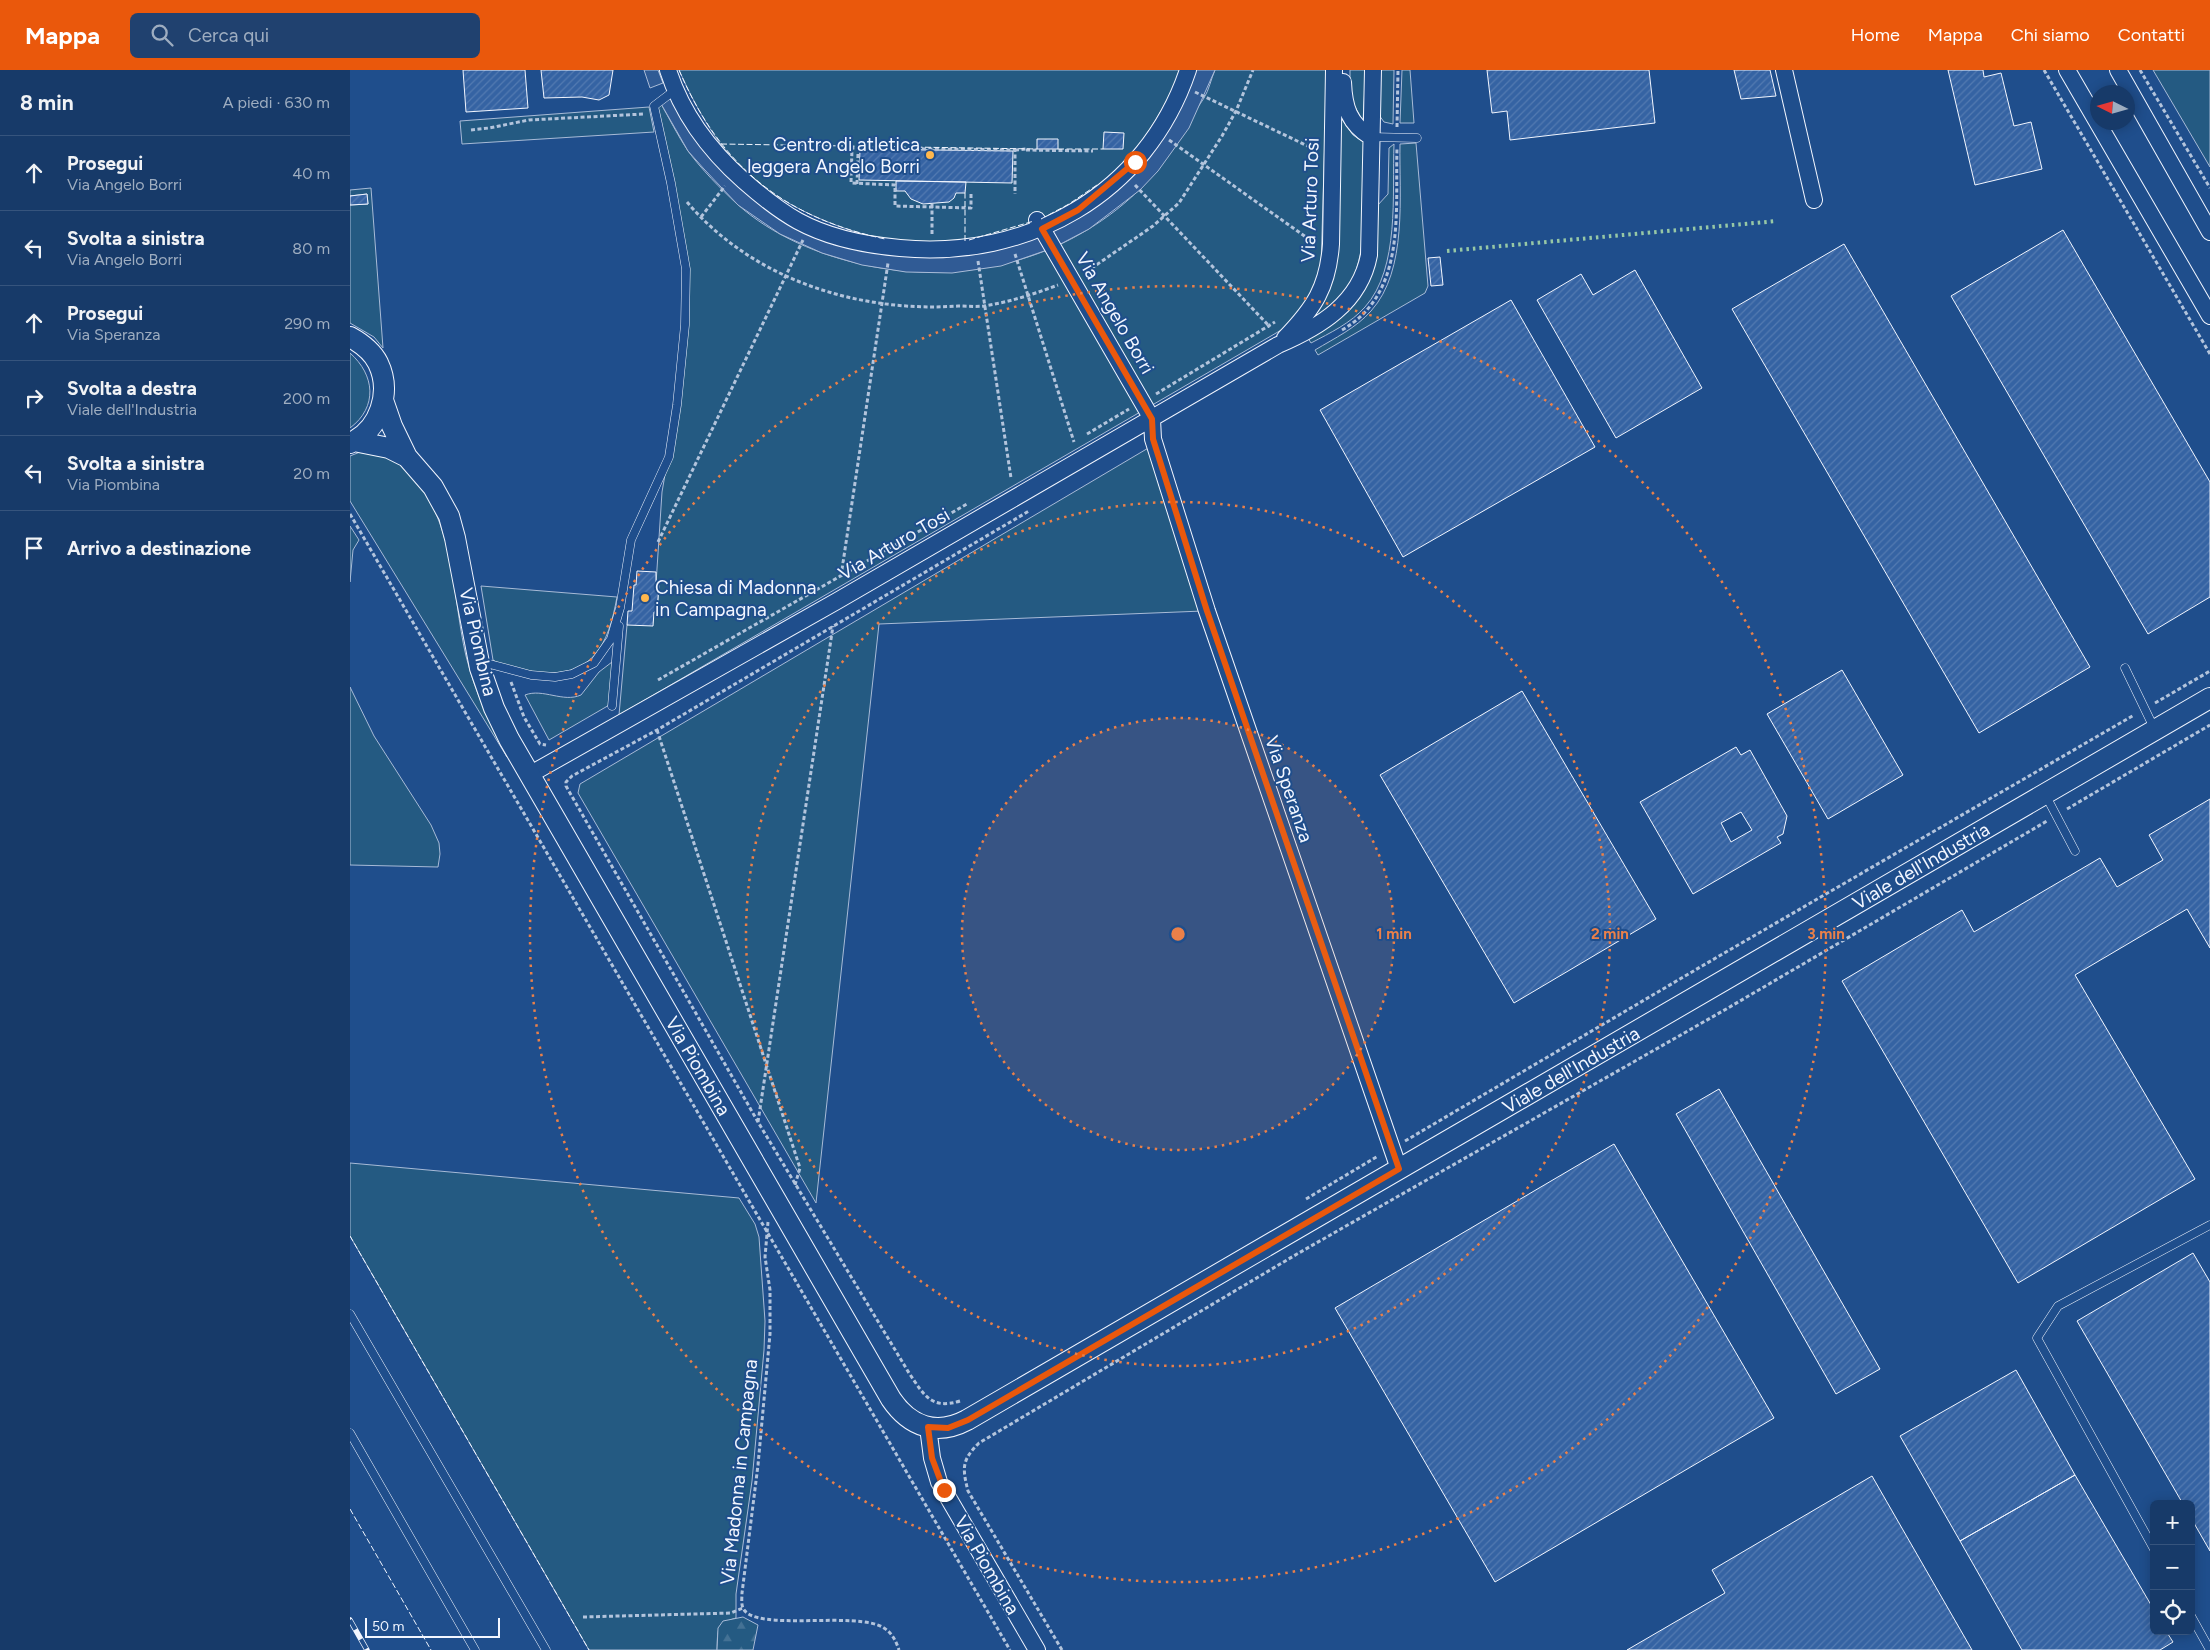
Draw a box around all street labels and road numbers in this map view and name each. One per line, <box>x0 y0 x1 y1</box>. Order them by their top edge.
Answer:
street label: Via Arturo Tosi <box>1296 137 1324 263</box>
street label: Via Angelo Borri <box>1071 248 1159 378</box>
street label: Via Arturo Tosi <box>834 503 954 585</box>
street label: Via Piombina <box>454 586 502 698</box>
street label: Via Speranza <box>1260 733 1318 845</box>
street label: Viale dell'Industria <box>1848 817 1994 915</box>
street label: Via Piombina <box>660 1012 736 1120</box>
street label: Viale dell'Industria <box>1498 1021 1644 1119</box>
street label: Via Madonna in Campagna <box>716 1358 762 1586</box>
street label: Via Piombina <box>949 1511 1025 1619</box>

